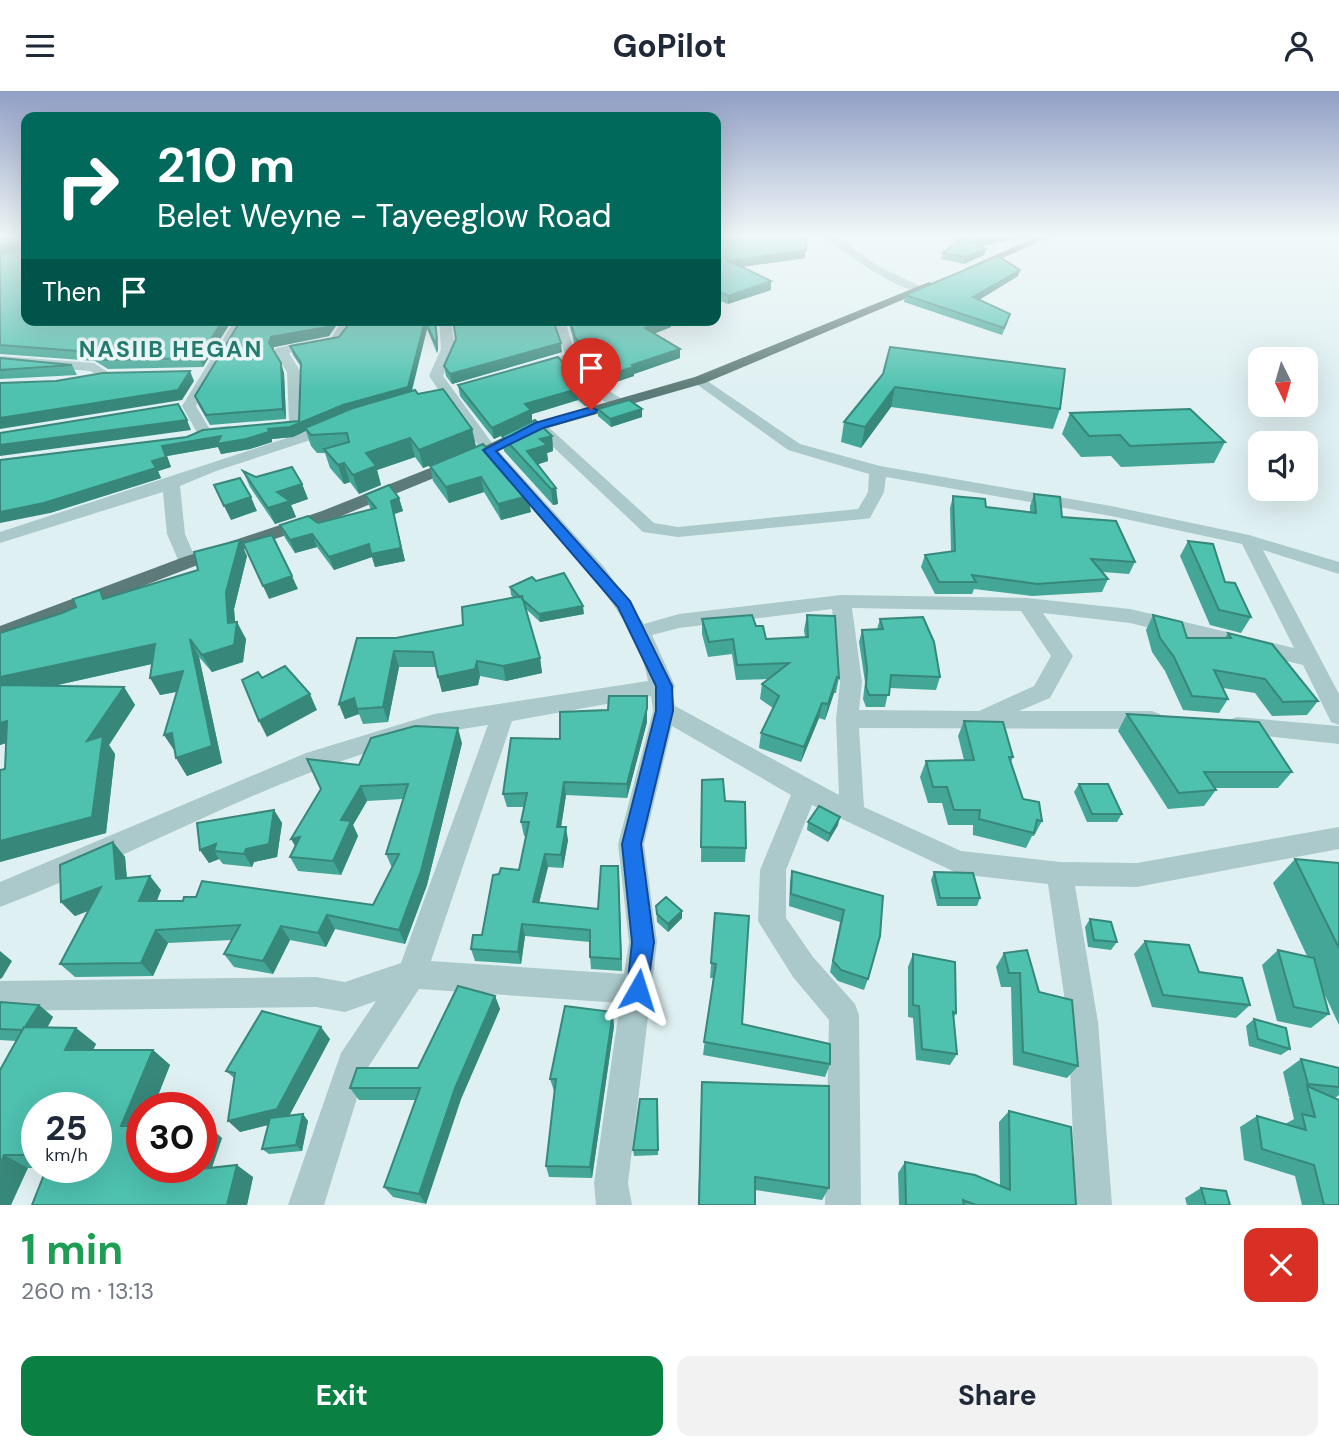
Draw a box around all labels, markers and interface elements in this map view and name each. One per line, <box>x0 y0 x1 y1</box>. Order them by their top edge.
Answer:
text: GoPilot <box>612 25 727 67</box>
icon: menu <box>21 27 59 65</box>
icon: person <box>1280 27 1318 65</box>
text: 210 m <box>157 133 295 197</box>
icon: right <box>42 140 133 231</box>
text: Belet Weyne - Tayeeglow Road <box>157 195 612 237</box>
icon: arrive <box>115 273 153 311</box>
text: Then <box>42 275 101 309</box>
district label: NASIIB HEGAN <box>79 334 263 364</box>
pin <box>561 338 621 410</box>
north arrow <box>1248 347 1318 417</box>
map controls <box>1248 347 1318 501</box>
icon: arrive <box>572 349 610 387</box>
button: sound <box>1248 431 1318 501</box>
position arrow <box>601 953 675 1027</box>
speed limit sign: 30 <box>126 1092 217 1183</box>
text: 25 <box>46 1105 87 1151</box>
text: km/h <box>45 1143 88 1167</box>
text: 1 min <box>21 1222 123 1277</box>
button: close <box>1244 1228 1318 1302</box>
text: 260 m · 13:13 <box>21 1276 154 1306</box>
button: Exit <box>21 1356 663 1436</box>
button: Share <box>677 1356 1318 1436</box>

